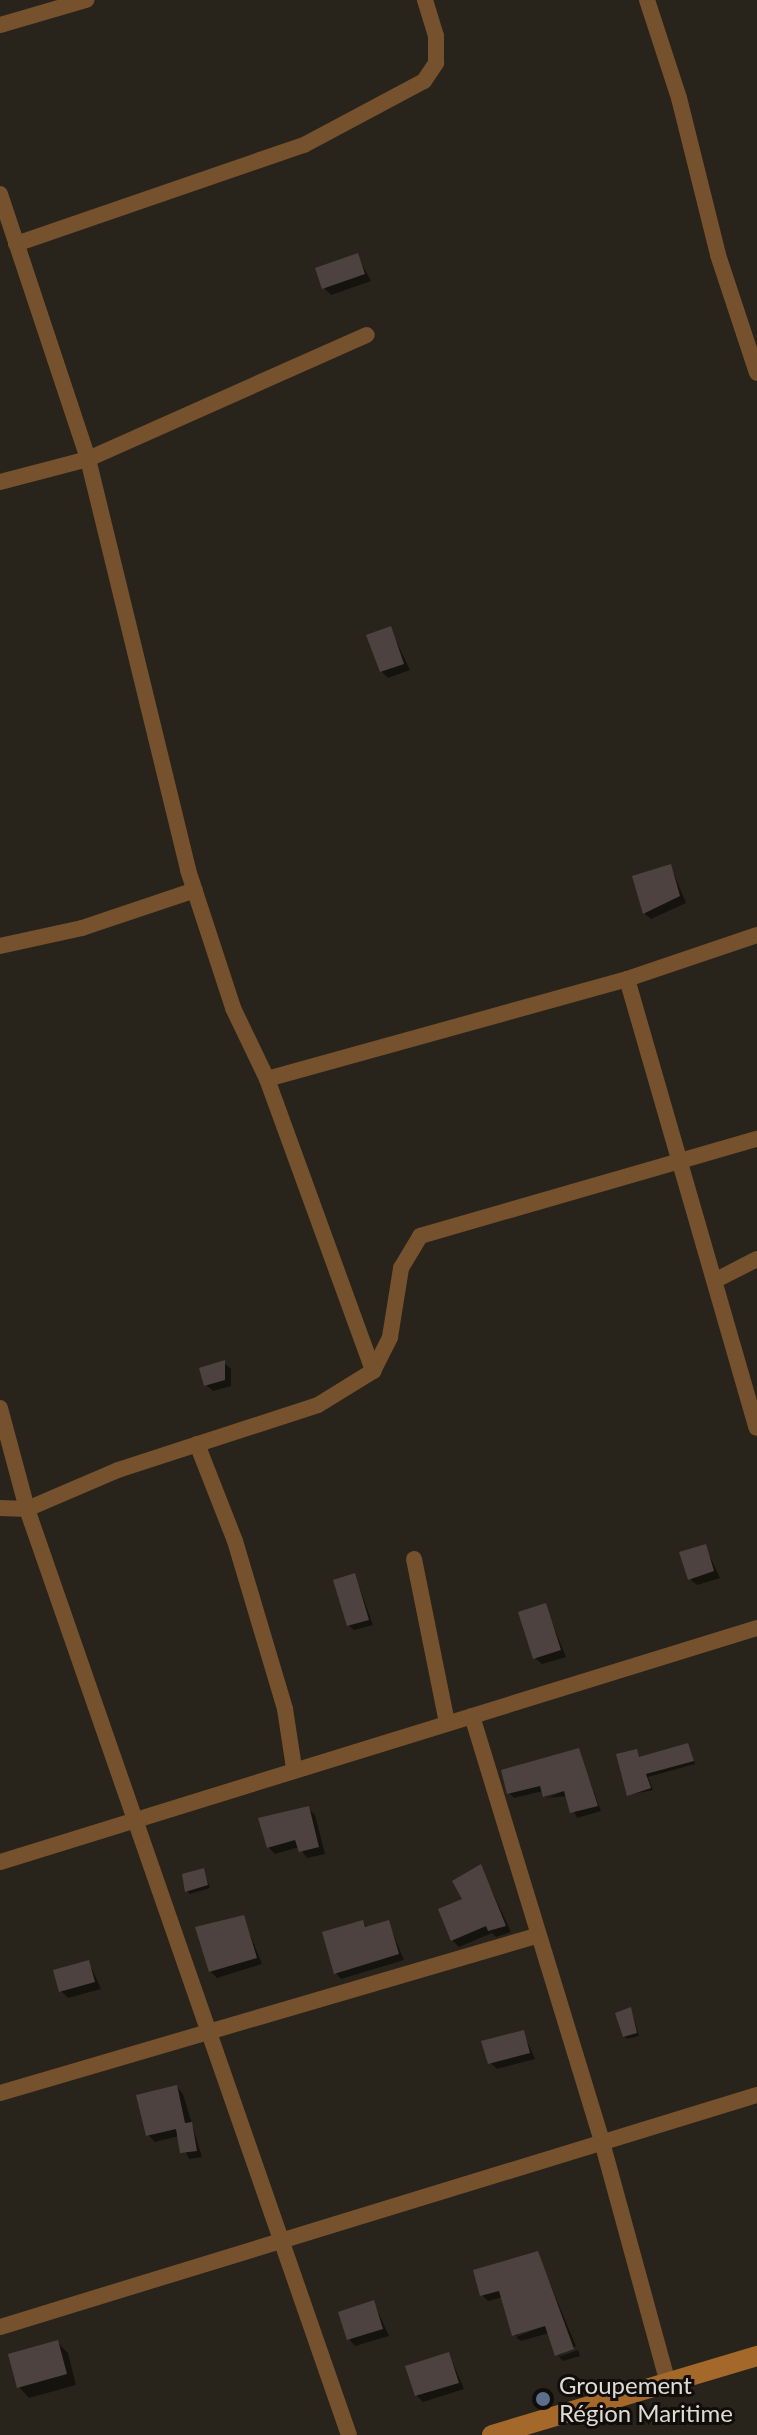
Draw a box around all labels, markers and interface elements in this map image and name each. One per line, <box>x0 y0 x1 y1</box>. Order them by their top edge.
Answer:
place label: Groupement Région Maritime <box>559 2371 733 2427</box>
marker: Groupement Région Maritime <box>534 2390 552 2408</box>

